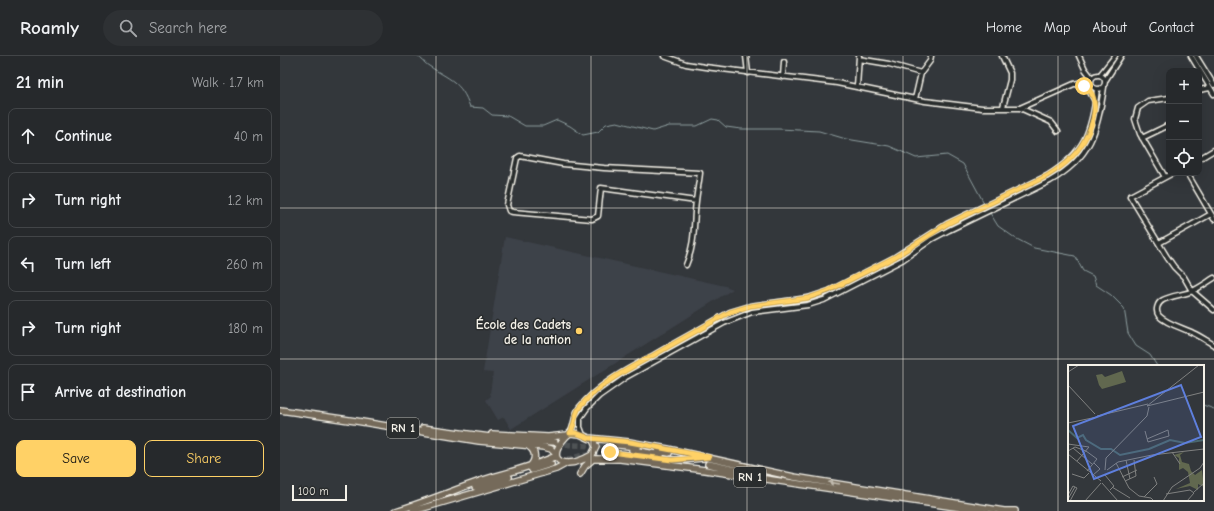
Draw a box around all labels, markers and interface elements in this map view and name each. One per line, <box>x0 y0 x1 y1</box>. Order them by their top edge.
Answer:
search box <box>103 10 383 46</box>
text: Roamly <box>20 17 79 39</box>
icon: search <box>117 17 139 39</box>
text: Search here <box>149 19 227 37</box>
text: Home <box>986 19 1022 36</box>
text: Map <box>1044 19 1070 36</box>
text: About <box>1092 19 1127 36</box>
text: Contact <box>1149 19 1194 36</box>
map controls <box>1166 68 1202 176</box>
button: + <box>1166 68 1202 104</box>
text: 21 min <box>16 73 64 92</box>
text: Walk · 1.7 km <box>192 75 264 90</box>
route start <box>1075 77 1093 95</box>
button: − <box>1166 104 1202 140</box>
icon: ahead <box>17 125 39 147</box>
text: Continue <box>55 127 112 145</box>
text: 40 m <box>234 129 263 144</box>
button: locate <box>1166 140 1202 176</box>
icon: right <box>17 189 39 211</box>
text: Turn right <box>55 191 121 209</box>
text: 1.2 km <box>228 193 263 208</box>
icon: left <box>17 253 39 275</box>
text: Turn left <box>55 255 111 273</box>
text: 260 m <box>226 257 263 272</box>
place label: École des Cadets de la nation <box>476 316 571 347</box>
icon: right <box>17 317 39 339</box>
text: Turn right <box>55 319 121 337</box>
text: 180 m <box>228 321 263 336</box>
marker: École des Cadets de la nation <box>574 326 584 336</box>
inset map <box>1068 365 1204 501</box>
icon: arrive <box>17 381 39 403</box>
text: Arrive at destination <box>55 383 186 401</box>
road number: RN 1 <box>387 418 419 438</box>
button: Save <box>16 440 136 477</box>
button: Share <box>144 440 264 477</box>
route end <box>601 443 619 461</box>
road number: RN 1 <box>734 467 766 487</box>
one-way arrow <box>828 480 840 486</box>
scale bar <box>292 483 347 502</box>
text: 100 m <box>298 485 329 498</box>

